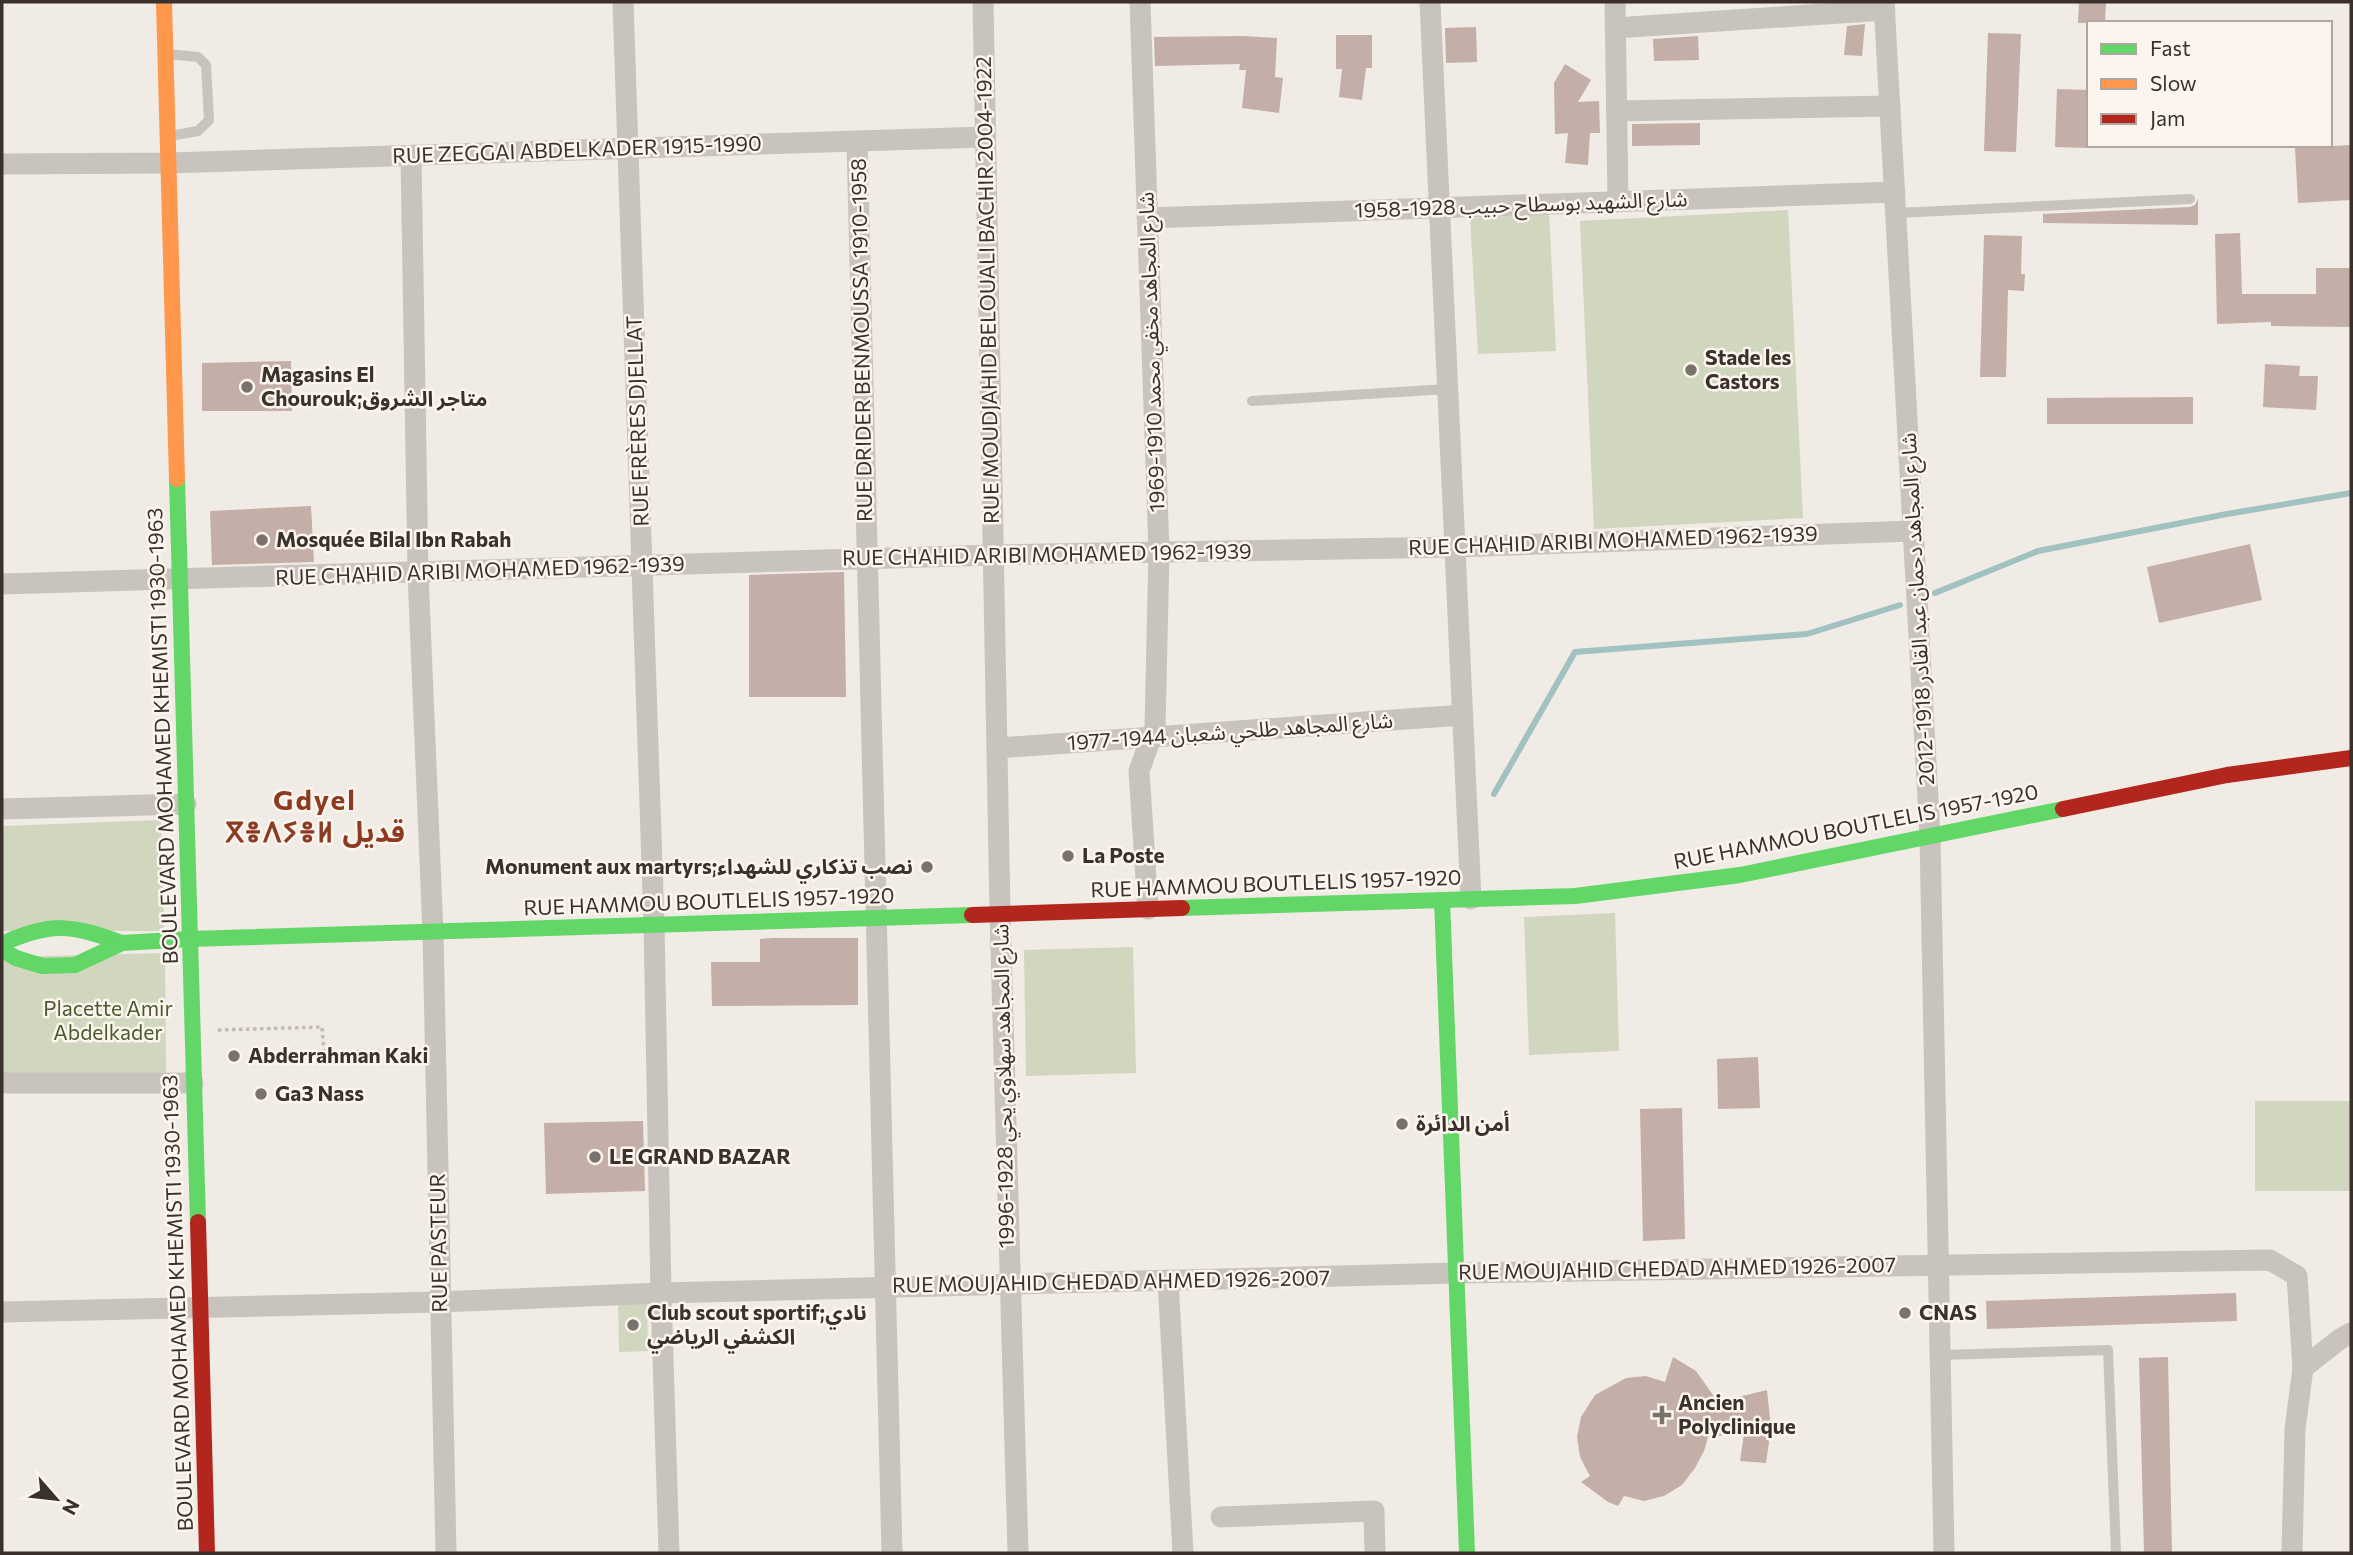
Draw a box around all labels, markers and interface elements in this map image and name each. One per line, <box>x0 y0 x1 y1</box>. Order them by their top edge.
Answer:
legend <box>2087 21 2332 147</box>
text: Fast <box>2150 35 2191 60</box>
street label: RUE MOUDJAHID BELOUALI BACHIR 2004-1922 <box>970 56 1003 524</box>
text: Slow <box>2150 70 2197 95</box>
text: Jam <box>2150 105 2185 130</box>
street label: RUE ZEGGAI ABDELKADER 1915-1990 <box>392 130 762 167</box>
street label: RUE DRIDER BENMOUSSA 1910-1958 <box>845 158 876 522</box>
street label: شارع الشهيد بوسطاح حبيب 1928-1958 <box>1354 185 1688 226</box>
street label: شارع المجاهد مخفي محمد 1910-1969 <box>1132 191 1173 513</box>
street label: RUE FRÈRES DJELLAT <box>620 315 653 527</box>
place label: Stade les Castors <box>1705 344 1791 393</box>
place label: Magasins El Chourouk;متاجر الشروق <box>261 361 487 411</box>
marker: Stade les Castors <box>1683 362 1699 378</box>
marker: Magasins El Chourouk;متاجر الشروق <box>239 379 255 395</box>
street label: شارع المجاهد دحمان عبد القادر 1918-2012 <box>1895 432 1942 786</box>
street label: BOULEVARD MOHAMED KHEMISTI 1930-1963 <box>141 507 182 965</box>
street label: RUE CHAHID ARIBI MOHAMED 1962-1939 <box>1408 520 1818 559</box>
place label: Mosquée Bilal Ibn Rabah <box>276 526 511 551</box>
marker: Mosquée Bilal Ibn Rabah <box>254 532 270 548</box>
street label: RUE CHAHID ARIBI MOHAMED 1962-1939 <box>842 537 1252 570</box>
street label: RUE CHAHID ARIBI MOHAMED 1962-1939 <box>275 550 685 589</box>
street label: شارع المجاهد طلحي شعبان 1944-1977 <box>1066 707 1394 759</box>
street label: RUE HAMMOU BOUTLELIS 1957-1920 <box>1671 778 2040 873</box>
district label: Gdyel ⴳⴻⴷⵢⴻⵍ قديل <box>225 782 405 848</box>
place label: La Poste <box>1082 842 1164 867</box>
marker: La Poste <box>1060 848 1076 864</box>
place label: Monument aux martyrs;نصب تذكاري للشهداء <box>485 853 913 884</box>
marker: Monument aux martyrs;نصب تذكاري للشهداء <box>919 859 935 875</box>
street label: RUE HAMMOU BOUTLELIS 1957-1920 <box>1090 864 1462 901</box>
street label: RUE HAMMOU BOUTLELIS 1957-1920 <box>523 882 895 919</box>
street label: شارع المجاهد سهلاوي يحي 1928-1996 <box>987 923 1023 1249</box>
park label: Placette Amir Abdelkader <box>43 995 173 1044</box>
place label: Abderrahman Kaki <box>248 1042 428 1067</box>
marker: Abderrahman Kaki <box>226 1048 242 1064</box>
street label: BOULEVARD MOHAMED KHEMISTI 1930-1963 <box>156 1074 197 1532</box>
place label: Ga3 Nass <box>275 1080 364 1105</box>
marker: Ga3 Nass <box>253 1086 269 1102</box>
place label: أمن الدائرة <box>1416 1110 1510 1136</box>
marker: أمن الدائرة <box>1394 1116 1410 1132</box>
place label: LE GRAND BAZAR <box>609 1143 791 1168</box>
marker: LE GRAND BAZAR <box>587 1149 603 1165</box>
street label: RUE PASTEUR <box>424 1173 451 1313</box>
street label: RUE MOUJAHID CHEDAD AHMED 1926-2007 <box>1458 1251 1896 1284</box>
street label: RUE MOUJAHID CHEDAD AHMED 1926-2007 <box>892 1264 1330 1297</box>
place label: Club scout sportif;نادي الكشفي الرياضي <box>647 1299 867 1354</box>
place label: CNAS <box>1919 1299 1977 1324</box>
marker: CNAS <box>1897 1305 1913 1321</box>
marker: Club scout sportif;نادي الكشفي الرياضي <box>625 1317 641 1333</box>
place label: Ancien Polyclinique <box>1678 1389 1796 1438</box>
marker: Ancien Polyclinique <box>1652 1405 1672 1425</box>
north arrow <box>21 1464 91 1534</box>
text: N <box>58 1496 85 1519</box>

